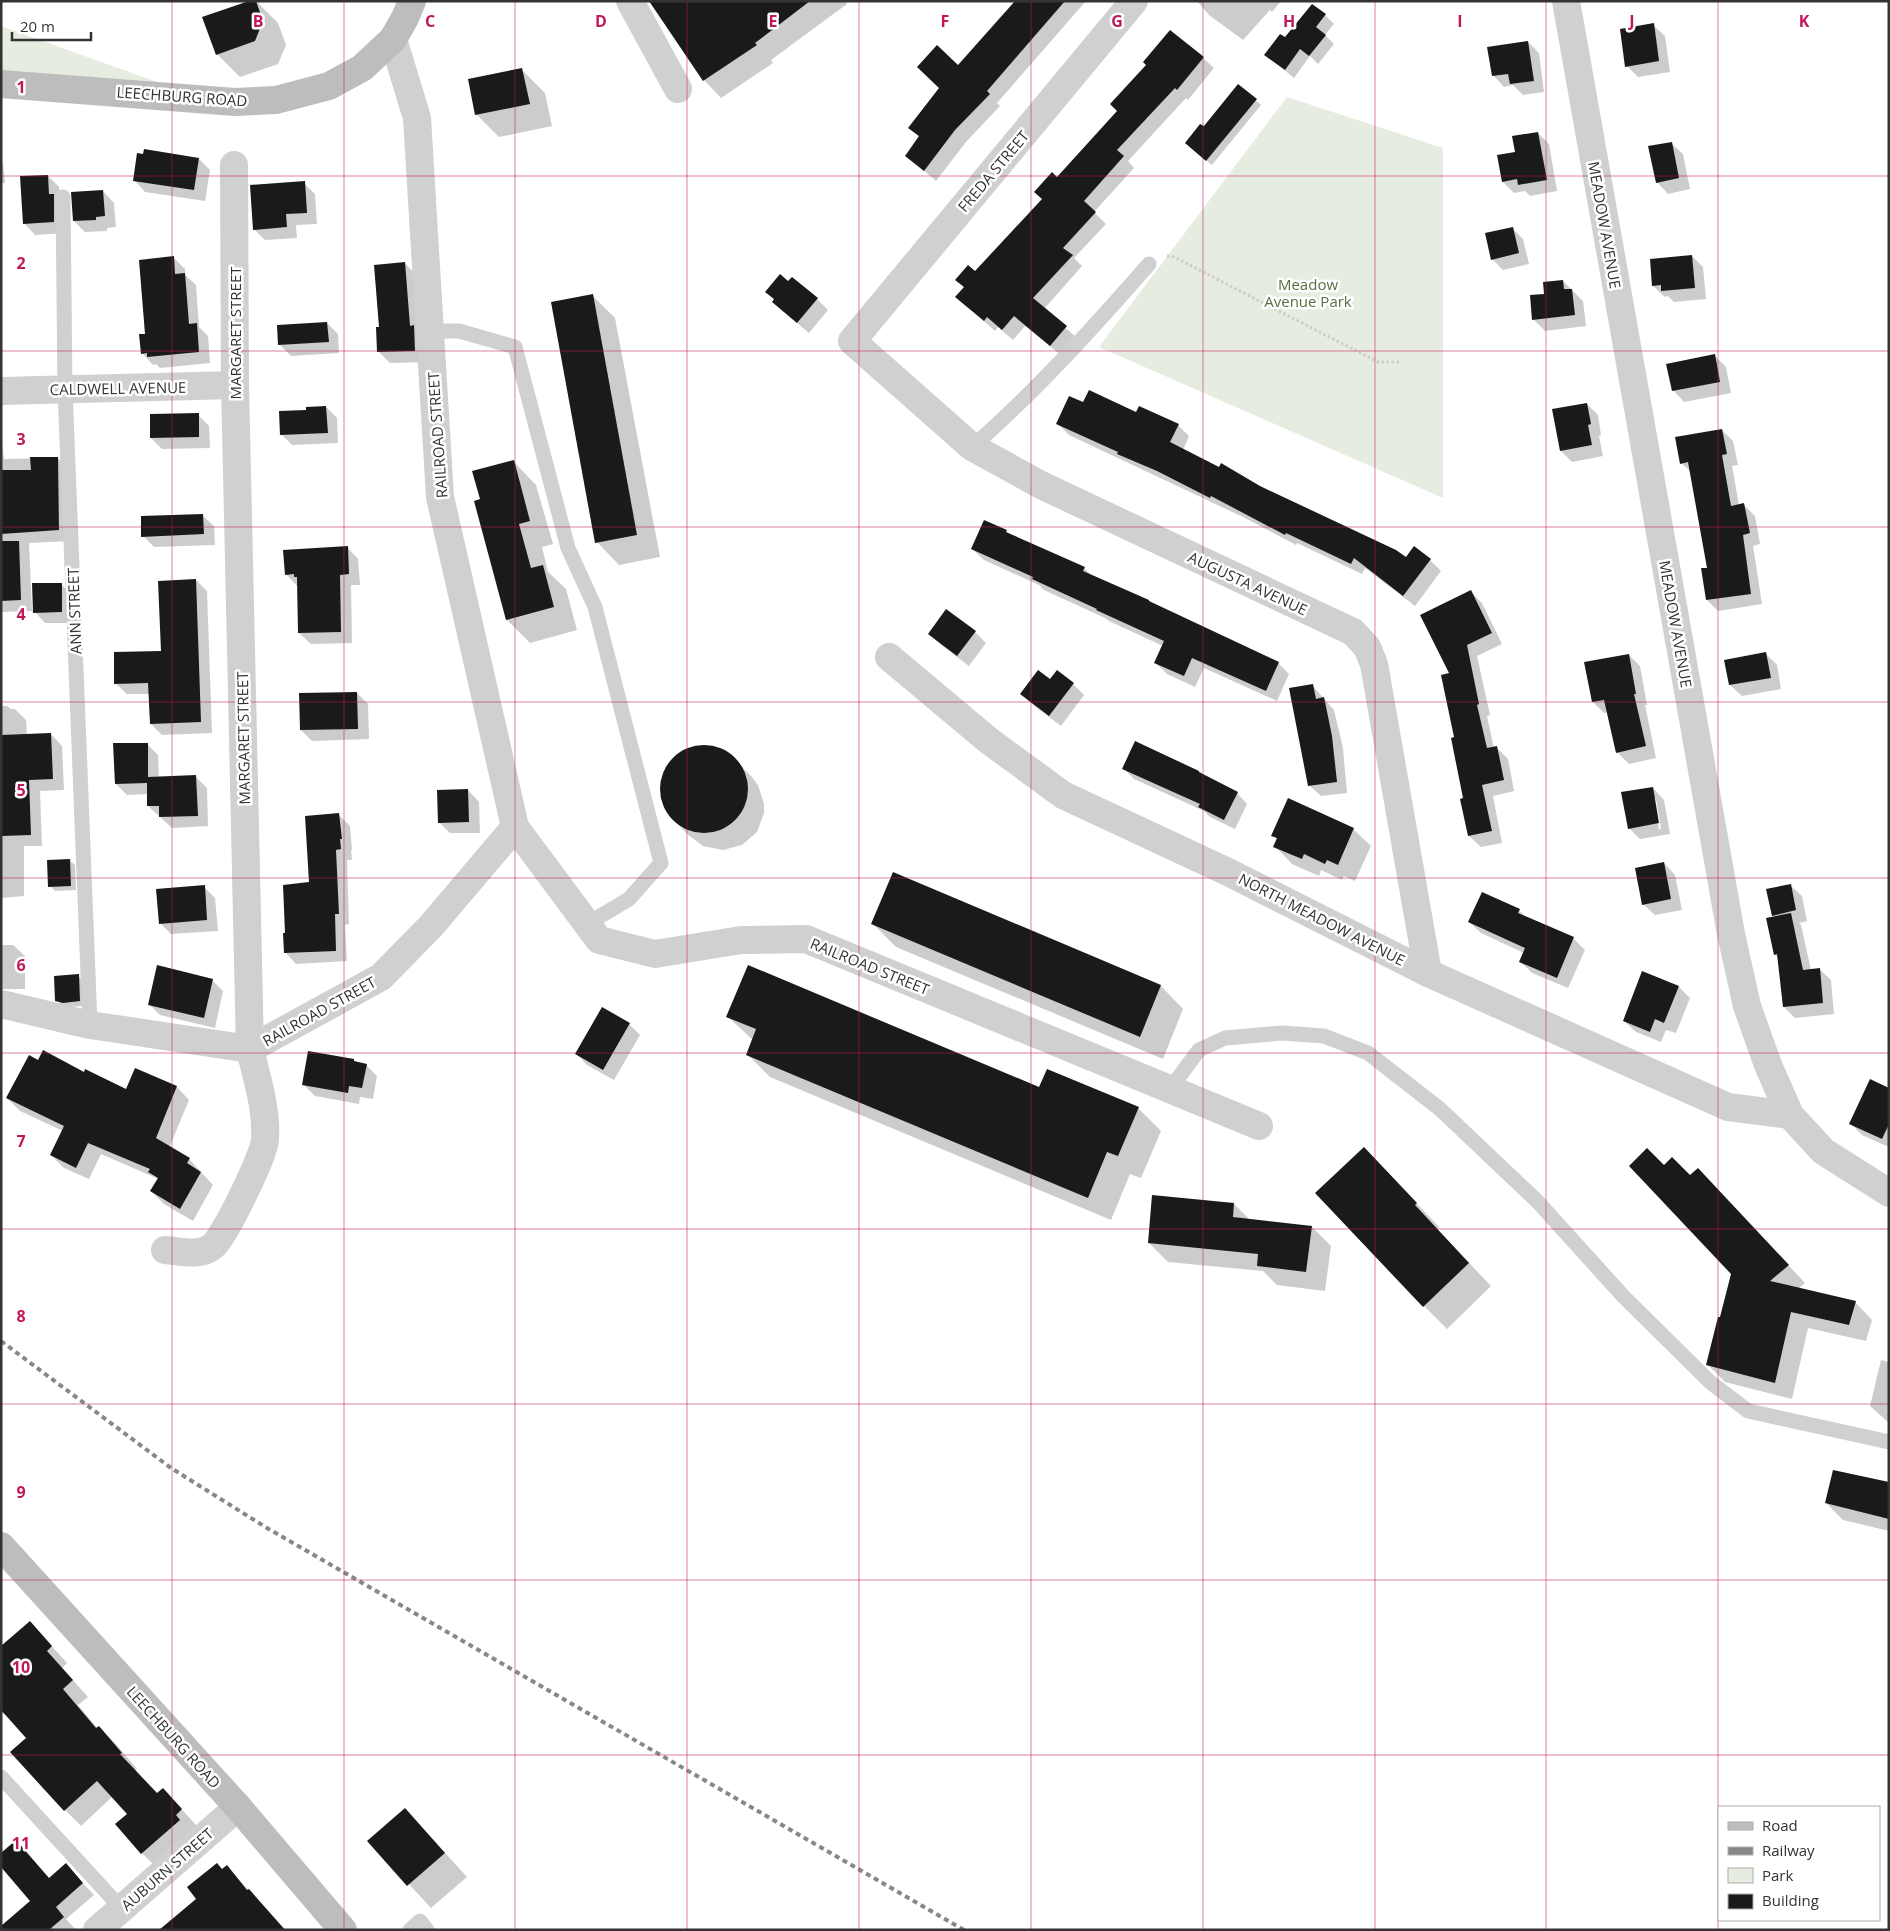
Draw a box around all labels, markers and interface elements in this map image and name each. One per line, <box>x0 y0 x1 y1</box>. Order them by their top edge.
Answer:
scale bar <box>12 10 91 42</box>
text: B <box>253 10 263 32</box>
text: C <box>425 10 435 32</box>
text: D <box>595 10 607 32</box>
text: E <box>769 10 778 32</box>
text: F <box>941 10 949 32</box>
text: G <box>1111 10 1123 32</box>
text: H <box>1283 10 1295 32</box>
text: I <box>1457 10 1463 32</box>
text: J <box>1627 10 1635 32</box>
text: K <box>1799 10 1810 32</box>
text: 20 m <box>20 16 55 36</box>
text: 1 <box>16 76 26 98</box>
street label: LEECHBURG ROAD <box>116 81 248 111</box>
street label: FREDA STREET <box>953 126 1033 216</box>
street label: MEADOW AVENUE <box>1584 160 1626 290</box>
text: 2 <box>16 252 26 274</box>
street label: MARGARET STREET <box>225 266 245 400</box>
park label: Meadow Avenue Park <box>1264 274 1352 311</box>
street label: RAILROAD STREET <box>423 370 451 499</box>
street label: CALDWELL AVENUE <box>49 377 187 399</box>
text: 3 <box>16 428 26 450</box>
street label: AUGUSTA AVENUE <box>1185 547 1311 619</box>
street label: MEADOW AVENUE <box>1655 559 1697 689</box>
street label: ANN STREET <box>62 567 86 655</box>
text: 4 <box>16 603 26 625</box>
street label: MARGARET STREET <box>232 671 254 805</box>
text: 5 <box>16 779 26 801</box>
street label: NORTH MEADOW AVENUE <box>1235 868 1409 970</box>
street label: RAILROAD STREET <box>808 933 933 999</box>
text: 6 <box>16 954 26 976</box>
street label: RAILROAD STREET <box>259 971 380 1050</box>
text: 7 <box>16 1130 26 1152</box>
text: 8 <box>16 1305 26 1327</box>
text: 9 <box>16 1481 26 1503</box>
text: 10 <box>12 1656 30 1678</box>
street label: LEECHBURG ROAD <box>123 1682 225 1792</box>
legend <box>1718 1806 1880 1921</box>
text: Road <box>1762 1815 1798 1835</box>
street label: AUBURN STREET <box>117 1823 218 1915</box>
text: 11 <box>12 1832 30 1854</box>
text: Railway <box>1762 1840 1815 1860</box>
text: Park <box>1762 1865 1793 1885</box>
text: Building <box>1762 1890 1819 1910</box>

